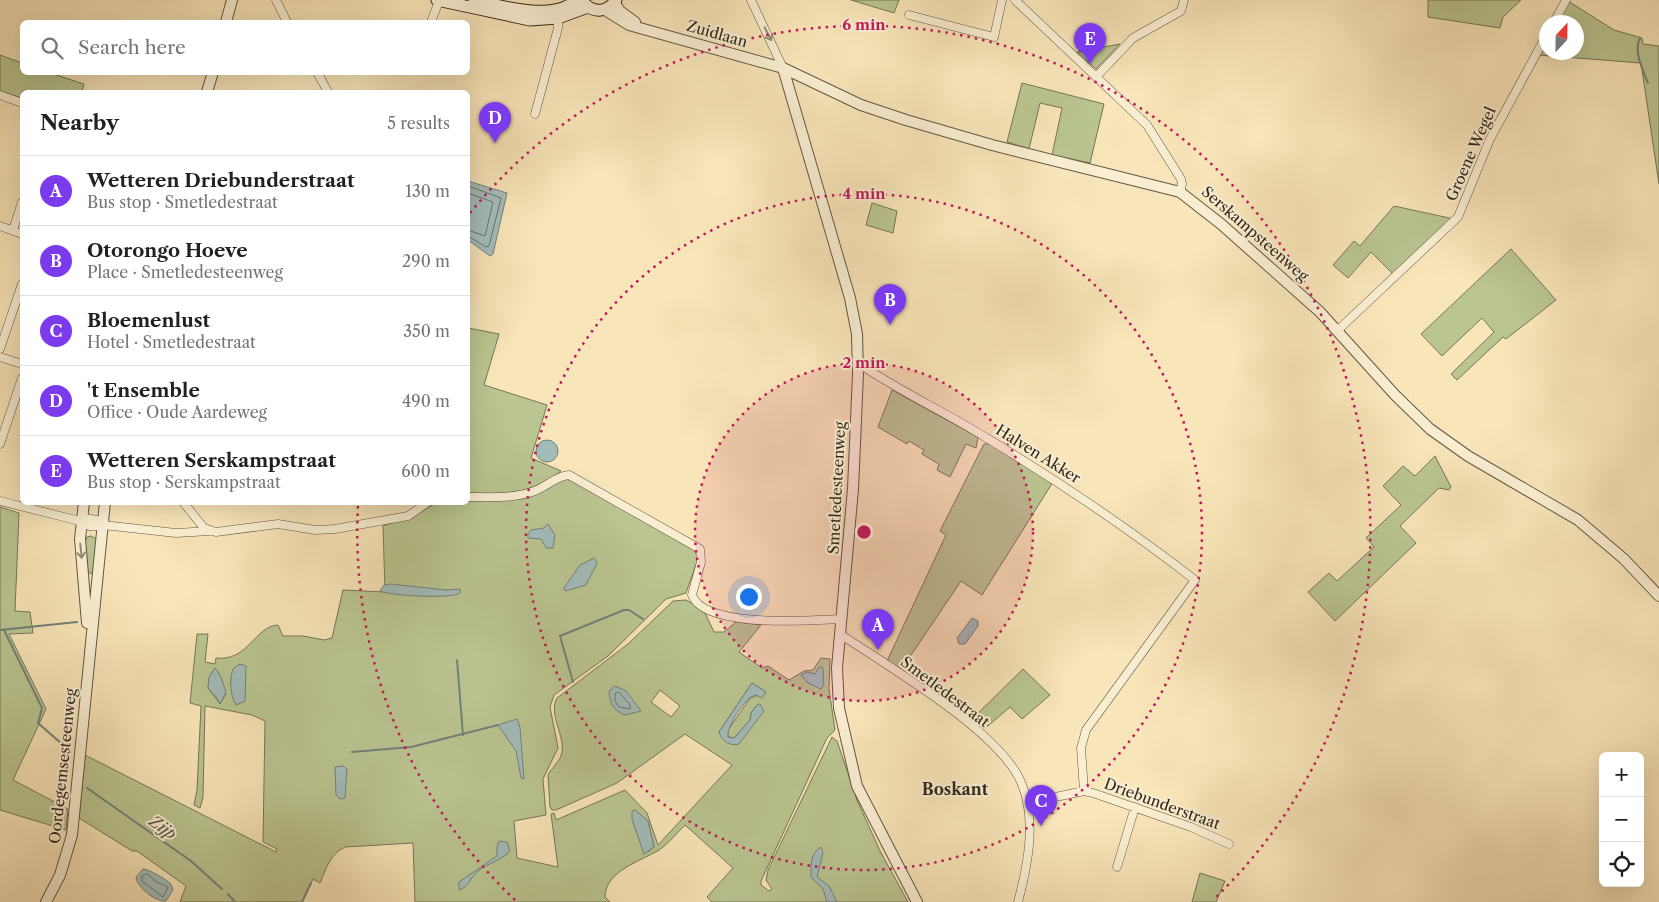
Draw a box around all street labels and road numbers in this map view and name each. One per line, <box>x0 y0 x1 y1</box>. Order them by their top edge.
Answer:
street label: Zuidlaan <box>684 16 750 51</box>
street label: Groene Wegel <box>1441 103 1500 204</box>
street label: Serskampsteenweg <box>1198 182 1313 285</box>
street label: Halven Akker <box>992 420 1085 488</box>
street label: Smetledesteenweg <box>824 421 849 555</box>
street label: Smetledestraat <box>897 652 994 732</box>
street label: Oordegemsesteenweg <box>45 687 80 845</box>
street label: Driebunderstraat <box>1102 774 1223 834</box>

